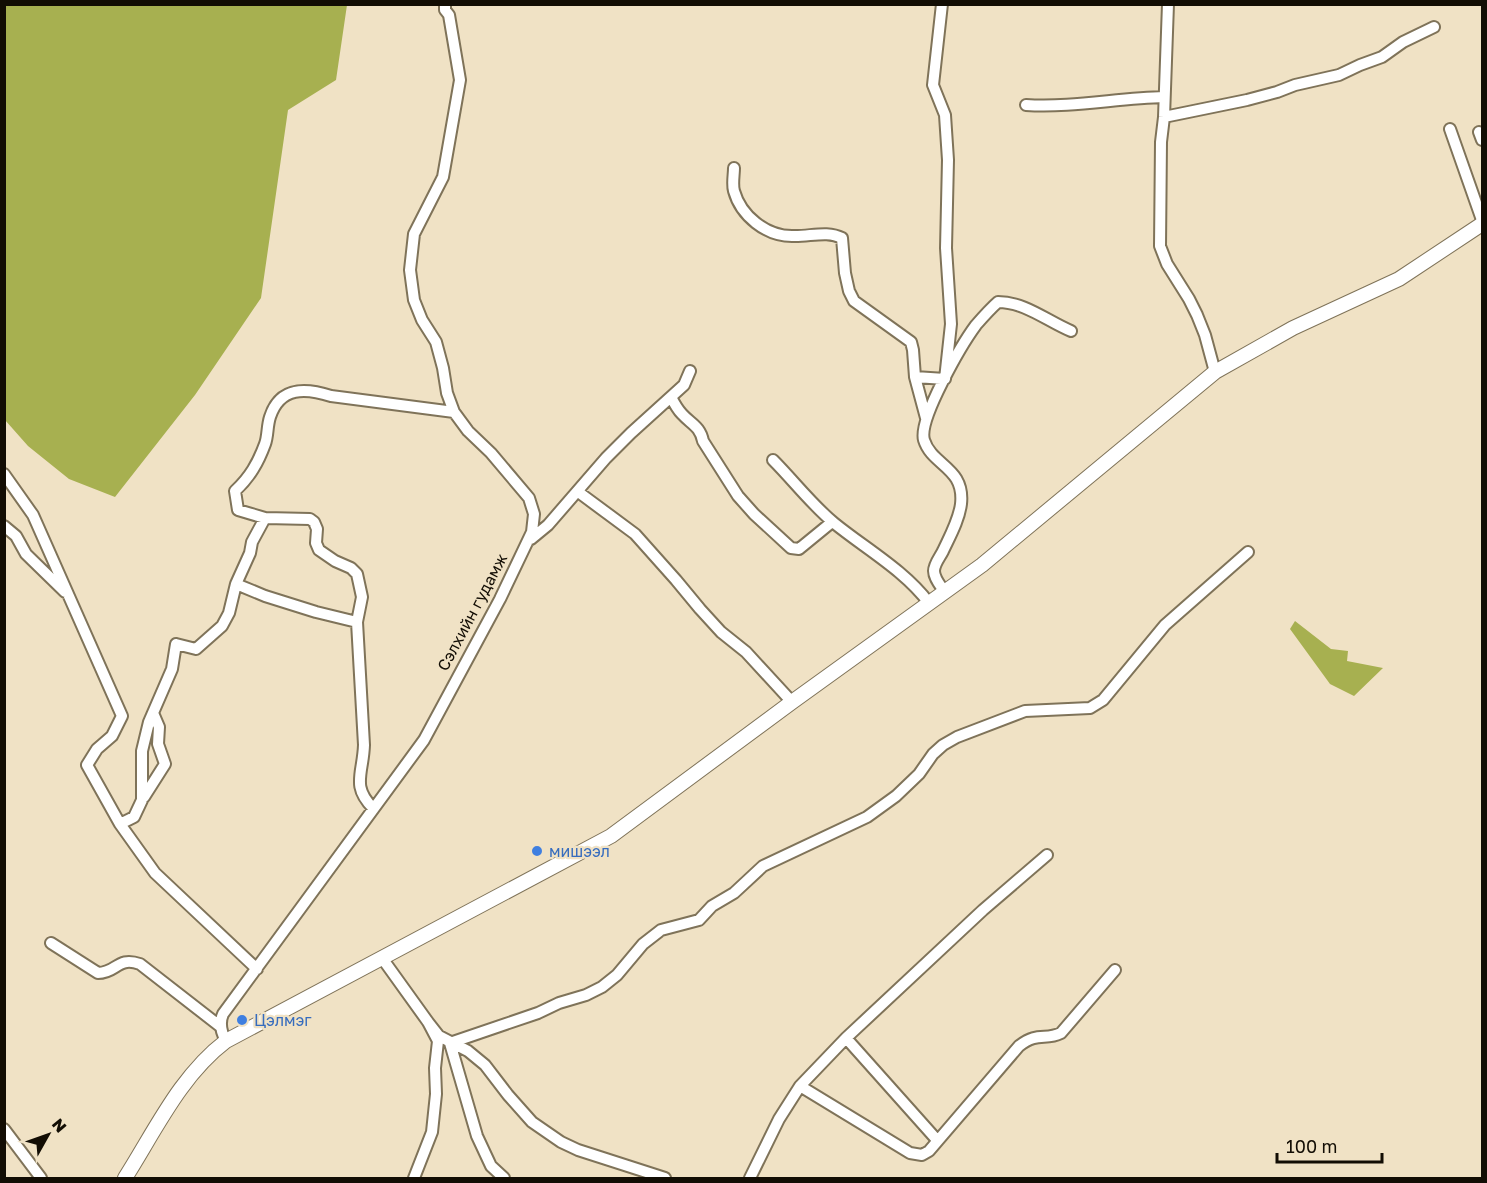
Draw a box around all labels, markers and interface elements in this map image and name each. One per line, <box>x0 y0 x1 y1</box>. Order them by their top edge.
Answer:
street label: Сэлхийн гудамж <box>433 550 511 674</box>
place label: мишээл <box>549 841 610 861</box>
marker: мишээл <box>530 844 544 858</box>
place label: Цэлмэг <box>254 1010 312 1030</box>
marker: Цэлмэг <box>235 1013 249 1027</box>
north arrow <box>18 1105 78 1165</box>
text: N <box>48 1114 71 1136</box>
scale bar <box>1277 1126 1382 1164</box>
text: 100 m <box>1286 1135 1337 1157</box>

